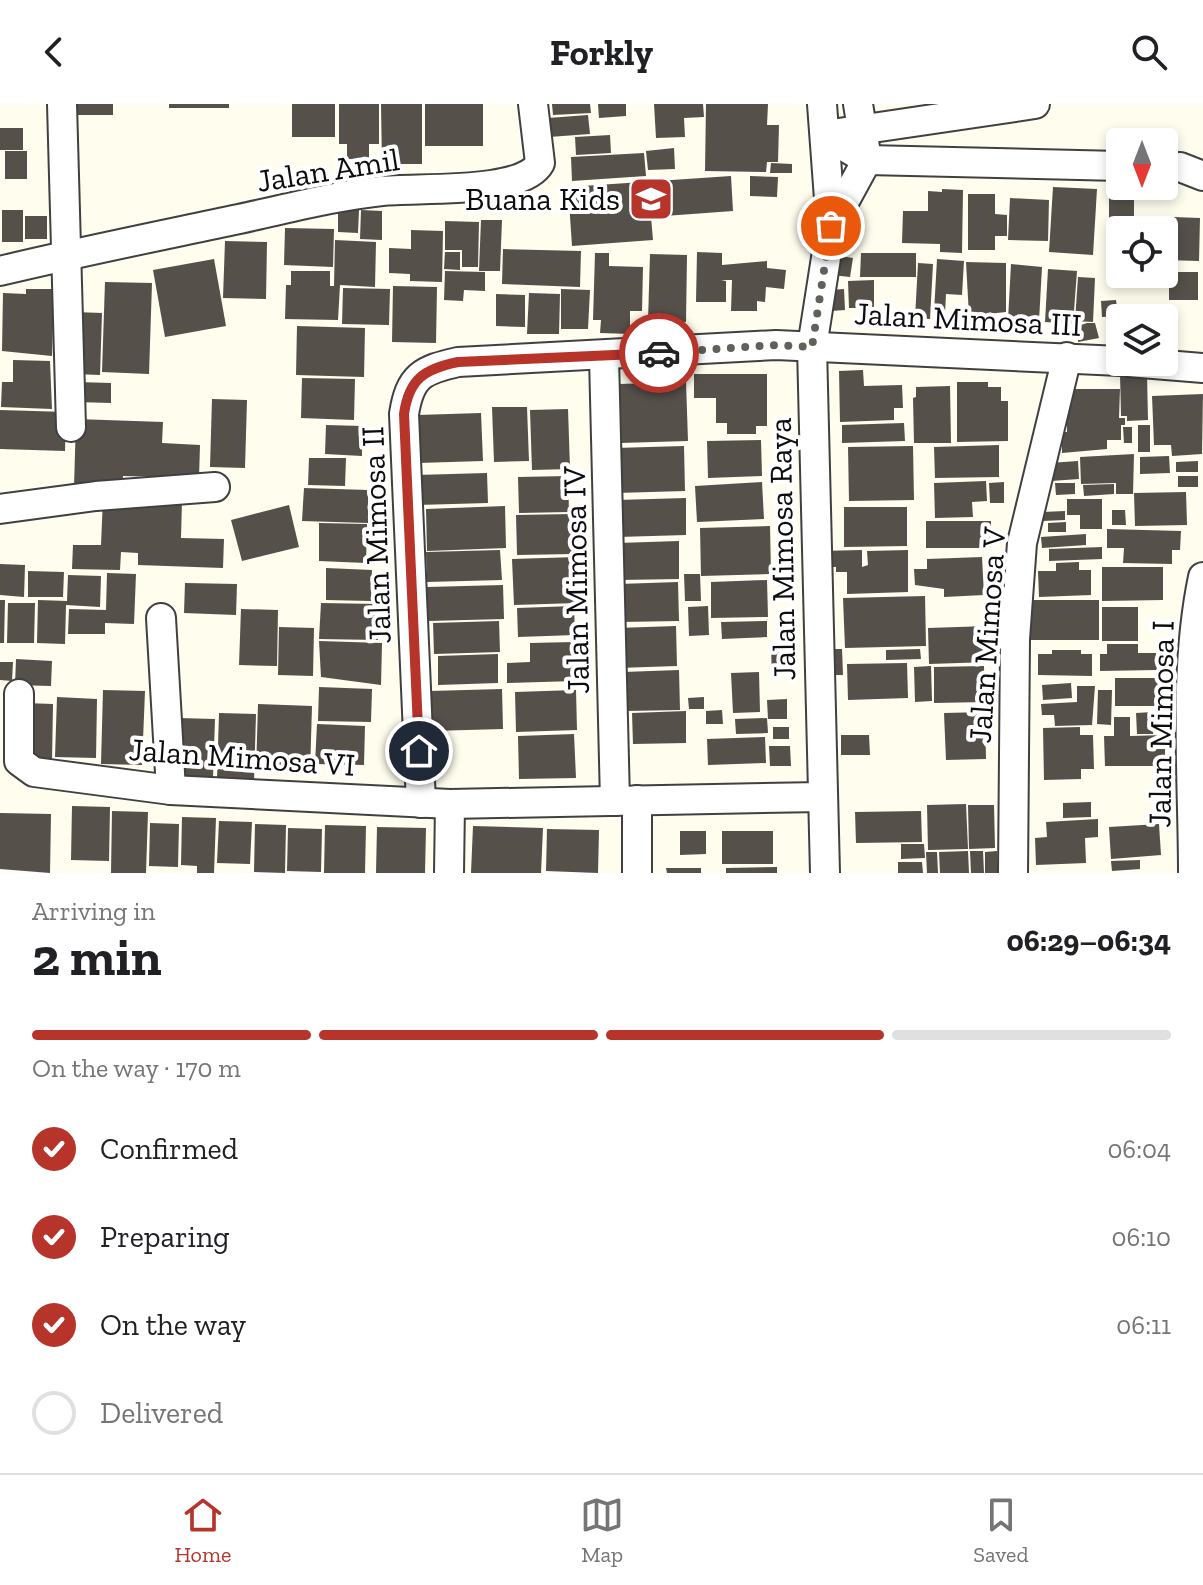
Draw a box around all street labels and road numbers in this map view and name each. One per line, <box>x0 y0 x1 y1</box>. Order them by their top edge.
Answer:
street label: Jalan Amil <box>254 140 402 200</box>
street label: Jalan Mimosa III <box>853 294 1083 344</box>
street label: Jalan Mimosa Raya <box>761 417 803 681</box>
street label: Jalan Mimosa II <box>353 426 399 644</box>
street label: Jalan Mimosa IV <box>555 466 597 694</box>
street label: Jalan Mimosa V <box>961 526 1014 744</box>
street label: Jalan Mimosa I <box>1140 620 1182 828</box>
street label: Jalan Mimosa VI <box>128 730 356 784</box>

